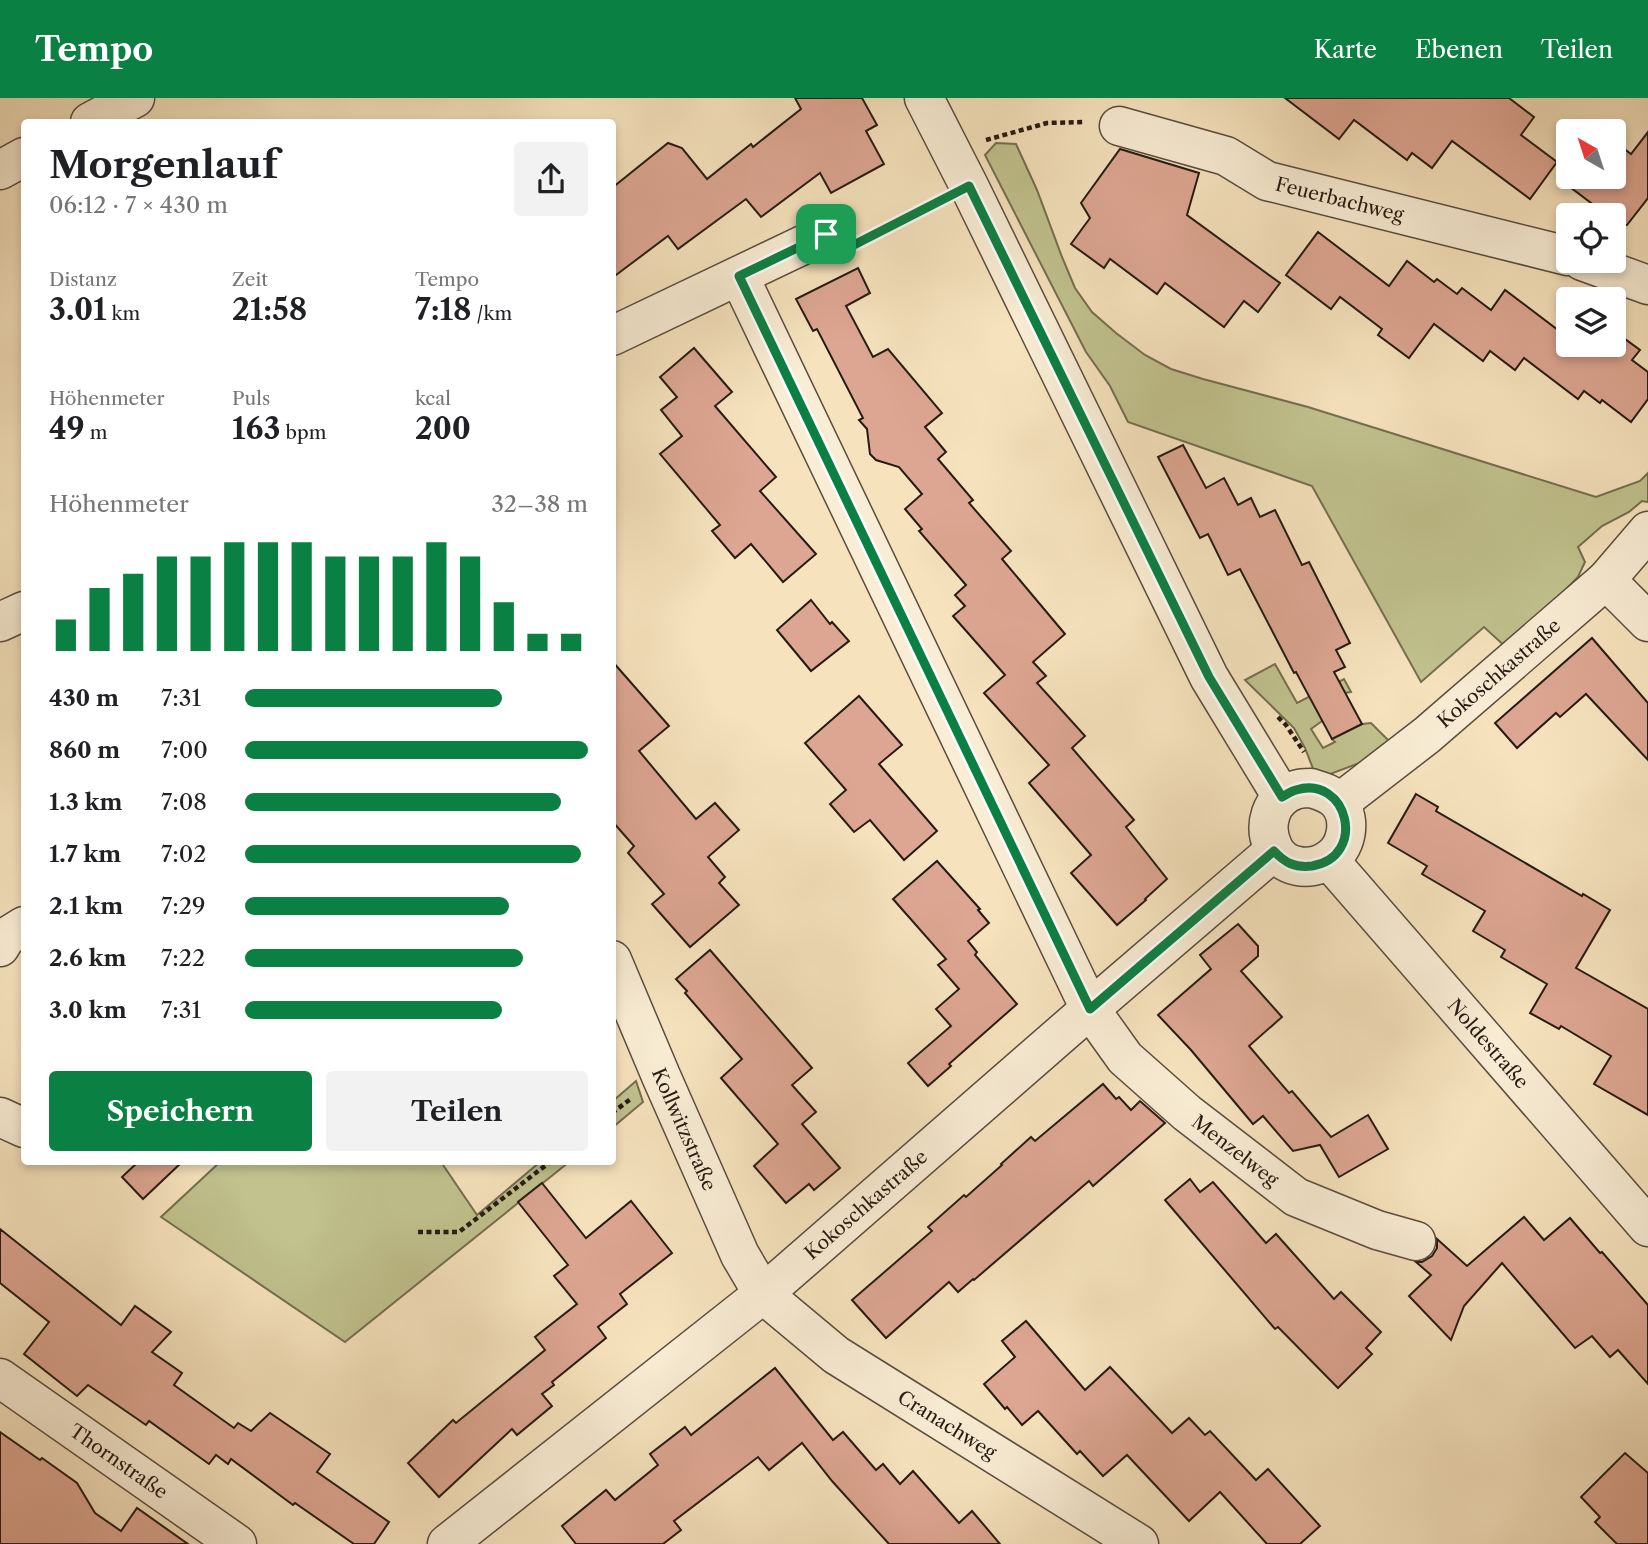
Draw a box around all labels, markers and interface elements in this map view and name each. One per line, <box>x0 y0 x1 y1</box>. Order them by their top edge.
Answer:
text: Tempo <box>35 29 153 70</box>
text: Karte <box>1314 35 1377 64</box>
text: Ebenen <box>1415 35 1503 64</box>
text: Teilen <box>1541 35 1613 64</box>
north arrow <box>1556 119 1626 189</box>
map controls <box>1556 119 1626 357</box>
text: Morgenlauf <box>49 141 278 188</box>
button: share <box>514 142 588 216</box>
street label: Feuerbachweg <box>1273 172 1407 226</box>
text: 06:12 · 7 × 430 m <box>49 191 228 219</box>
button: locate <box>1556 203 1626 273</box>
pin <box>796 204 856 264</box>
icon: arrive <box>807 215 845 253</box>
text: Distanz <box>49 268 117 291</box>
text: Zeit <box>232 268 268 291</box>
text: Tempo <box>415 268 479 291</box>
button: layers <box>1556 287 1626 357</box>
text: 3.01 <box>49 291 107 328</box>
text: 21:58 <box>232 291 307 328</box>
text: 7:18 <box>415 291 472 328</box>
text: km <box>107 302 140 325</box>
text: /km <box>472 302 512 325</box>
text: Höhenmeter <box>49 387 165 410</box>
text: Puls <box>232 387 270 410</box>
text: kcal <box>415 387 451 410</box>
text: 49 <box>49 410 85 447</box>
text: 163 <box>232 410 280 447</box>
text: 200 <box>415 410 471 447</box>
text: m <box>85 421 107 444</box>
text: bpm <box>280 421 326 444</box>
text: Höhenmeter <box>49 490 189 518</box>
text: 32–38 m <box>491 490 588 518</box>
street label: Kokoschkastraße <box>1432 613 1565 732</box>
text: 430 m <box>49 684 119 712</box>
text: 7:31 <box>161 684 201 712</box>
text: 860 m <box>49 736 120 764</box>
text: 7:00 <box>161 736 208 764</box>
text: 1.3 km <box>49 788 123 816</box>
text: 7:08 <box>161 788 207 816</box>
text: 1.7 km <box>49 840 121 868</box>
text: 7:02 <box>161 840 207 868</box>
text: 2.1 km <box>49 892 123 920</box>
text: 7:29 <box>161 892 205 920</box>
text: 2.6 km <box>49 944 127 972</box>
text: 7:22 <box>161 944 205 972</box>
street label: Noldestraße <box>1443 994 1534 1093</box>
text: 3.0 km <box>49 996 127 1024</box>
text: 7:31 <box>161 996 201 1024</box>
street label: Kollwitzstraße <box>647 1064 722 1194</box>
button: Speichern <box>49 1071 312 1151</box>
button: Teilen <box>326 1071 588 1151</box>
street label: Menzelweg <box>1188 1110 1284 1192</box>
street label: Kokoschkastraße <box>800 1145 932 1264</box>
street label: Cranachweg <box>894 1385 1002 1464</box>
street label: Thornstraße <box>65 1419 172 1503</box>

